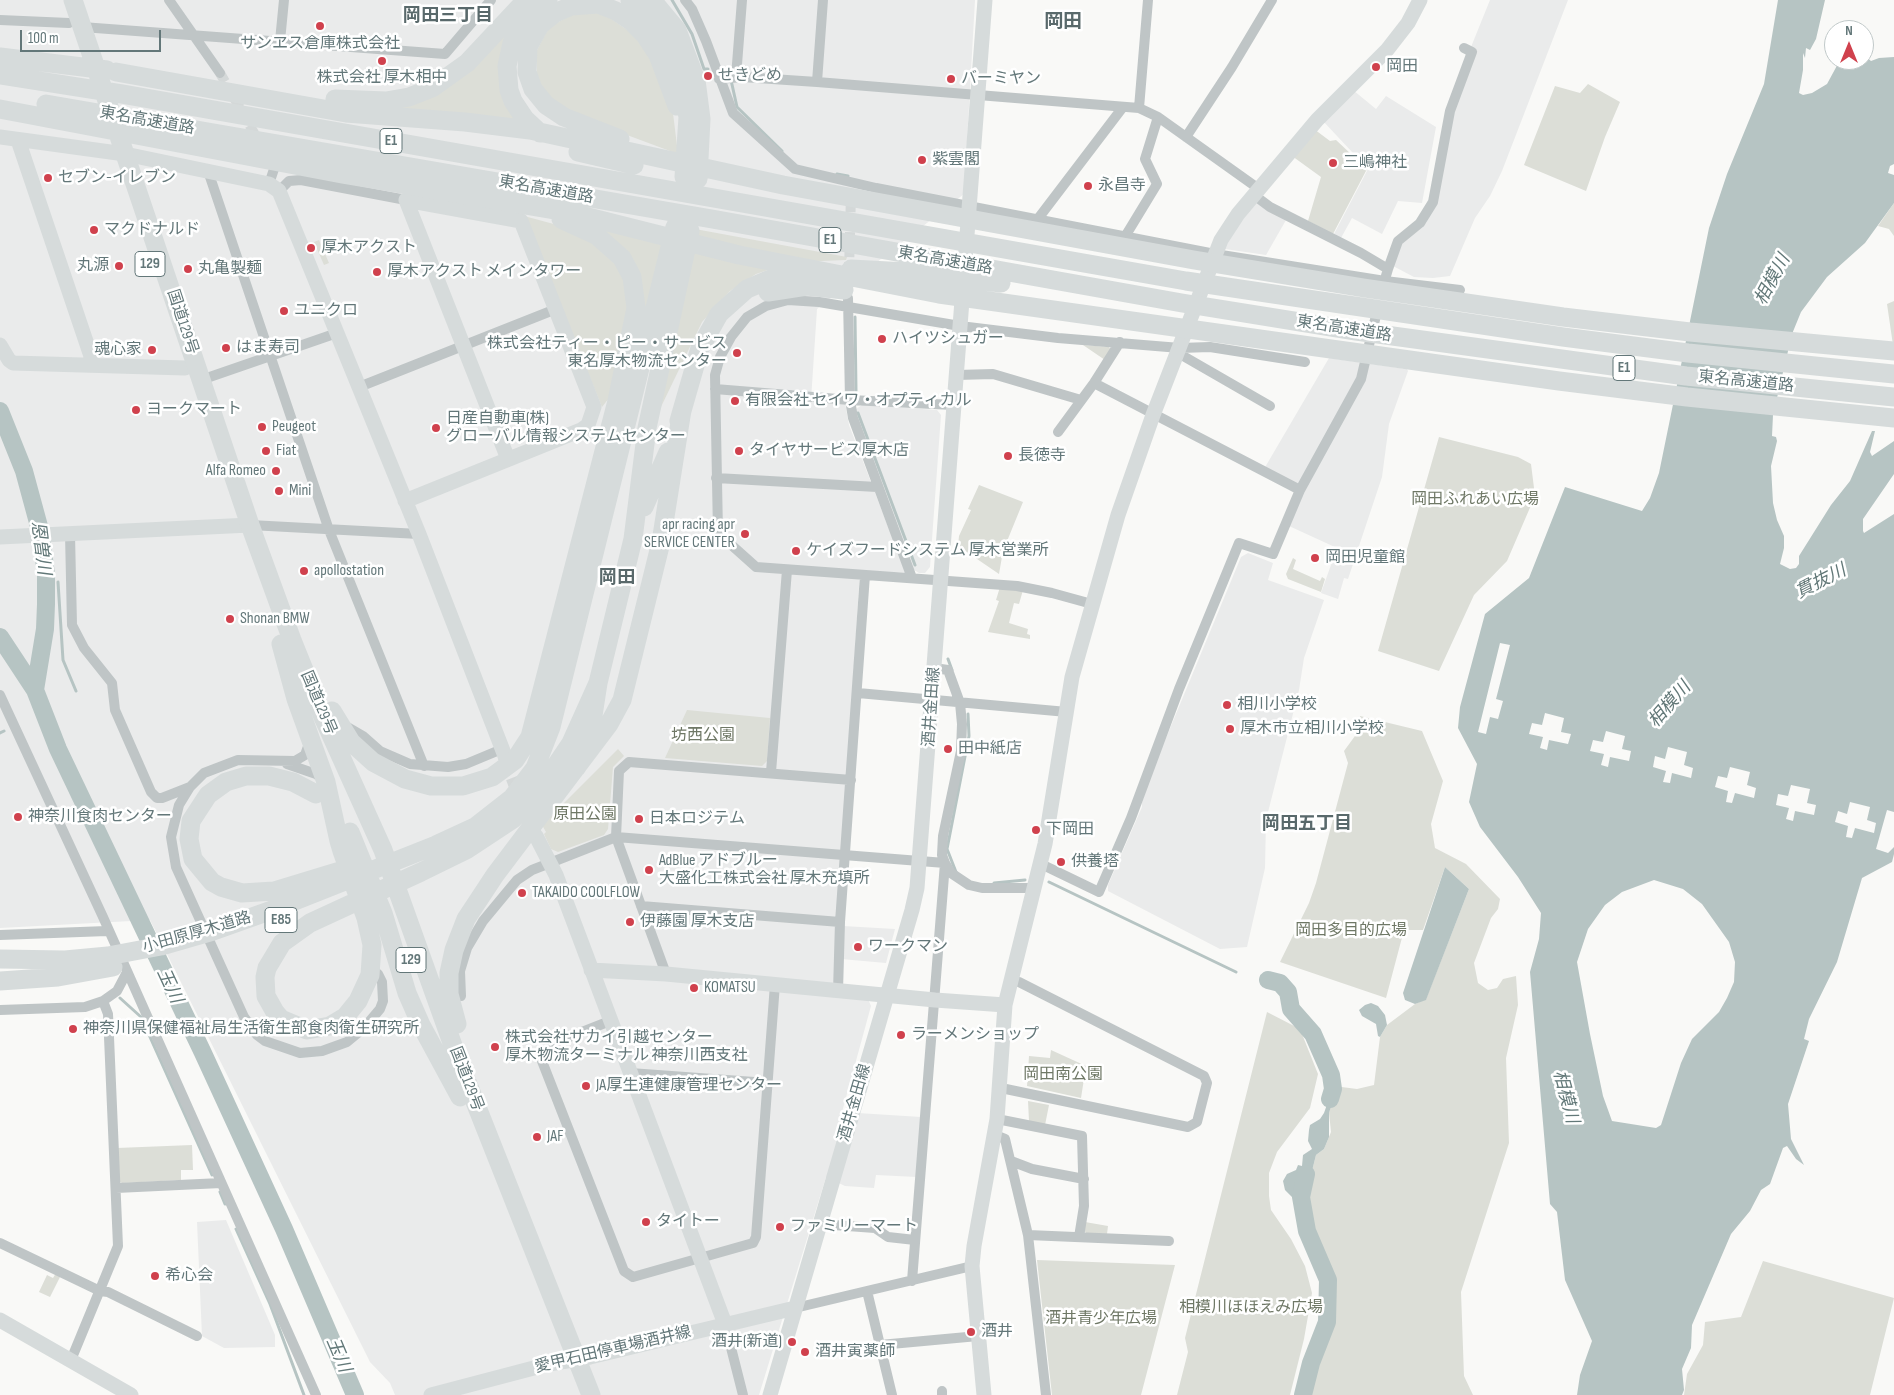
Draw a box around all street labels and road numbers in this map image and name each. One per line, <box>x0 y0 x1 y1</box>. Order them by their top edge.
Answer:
street label: 東名高速道路 <box>98 103 196 139</box>
road number: E1 <box>380 128 402 154</box>
street label: 東名高速道路 <box>497 172 595 208</box>
road number: E1 <box>819 228 841 252</box>
street label: 東名高速道路 <box>896 243 994 279</box>
road number: 129 <box>135 252 165 276</box>
street label: 国道129号 <box>162 287 202 357</box>
street label: 東名高速道路 <box>1295 312 1393 346</box>
road number: E1 <box>1613 356 1635 380</box>
street label: 東名高速道路 <box>1697 367 1795 397</box>
street label: 酒井金田線 <box>920 666 944 748</box>
street label: 国道129号 <box>296 668 340 738</box>
street label: 小田原厚木道路 <box>141 908 253 958</box>
road number: E85 <box>265 908 297 932</box>
road number: 129 <box>396 948 426 972</box>
street label: 国道129号 <box>445 1044 487 1114</box>
street label: 酒井金田線 <box>835 1062 875 1144</box>
street label: 愛甲石田停車場酒井線 <box>533 1323 693 1377</box>

